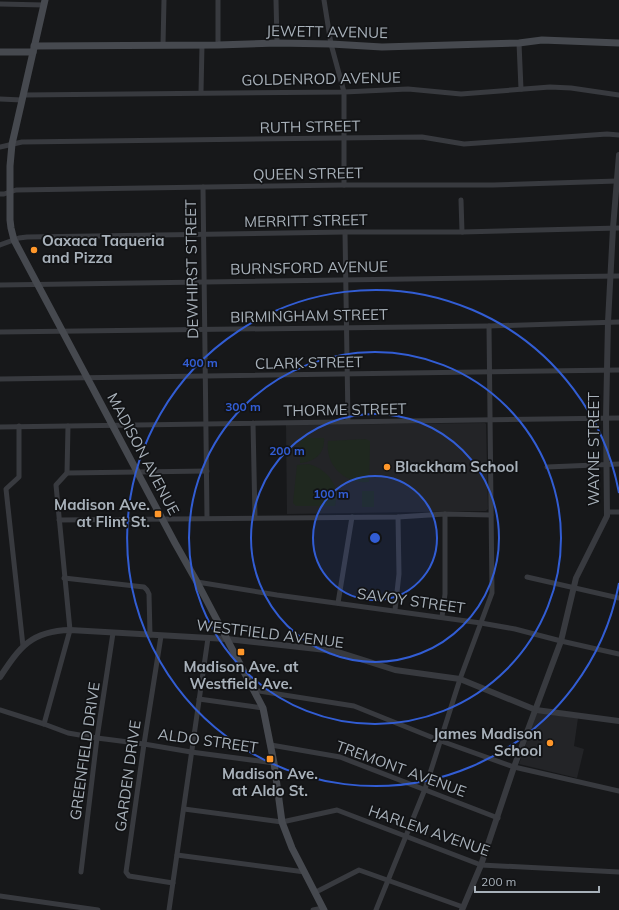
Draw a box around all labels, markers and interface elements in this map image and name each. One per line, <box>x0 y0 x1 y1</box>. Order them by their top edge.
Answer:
street label: JEWETT AVENUE <box>266 21 388 42</box>
street label: GOLDENROD AVENUE <box>241 68 401 89</box>
street label: RUTH STREET <box>259 116 361 137</box>
street label: QUEEN STREET <box>253 163 363 184</box>
street label: DEWHIRST STREET <box>181 199 202 339</box>
street label: MERRITT STREET <box>244 210 368 231</box>
place label: Oaxaca Taqueria and Pizza <box>42 231 165 267</box>
marker: Oaxaca Taqueria and Pizza <box>29 245 39 255</box>
street label: BURNSFORD AVENUE <box>230 257 388 278</box>
street label: BIRMINGHAM STREET <box>230 305 388 326</box>
street label: CLARK STREET <box>255 352 363 373</box>
text: 400 m <box>182 355 218 370</box>
street label: MADISON AVENUE <box>103 389 184 518</box>
street label: WAYNE STREET <box>584 392 603 506</box>
text: 300 m <box>225 399 261 414</box>
street label: THORME STREET <box>283 399 407 420</box>
text: 200 m <box>269 443 305 458</box>
place label: Blackham School <box>395 457 518 476</box>
marker: Blackham School <box>382 462 392 472</box>
text: 100 m <box>313 486 349 501</box>
place label: Madison Ave. at Flint St. <box>54 495 150 531</box>
marker: Madison Ave. at Flint St. <box>153 509 163 519</box>
centre of rings <box>368 531 382 545</box>
street label: SAVOY STREET <box>356 584 466 617</box>
street label: WESTFIELD AVENUE <box>195 615 345 652</box>
marker: Madison Ave. at Westfield Ave. <box>236 647 246 657</box>
place label: Madison Ave. at Westfield Ave. <box>184 657 299 693</box>
street label: GREENFIELD DRIVE <box>65 680 104 821</box>
street label: GARDEN DRIVE <box>110 719 145 833</box>
street label: ALDO STREET <box>157 724 259 757</box>
place label: James Madison School <box>433 724 542 760</box>
street label: TREMONT AVENUE <box>333 736 469 801</box>
marker: James Madison School <box>545 738 555 748</box>
marker: Madison Ave. at Aldo St. <box>265 754 275 764</box>
place label: Madison Ave. at Aldo St. <box>222 764 318 800</box>
street label: HARLEM AVENUE <box>366 801 493 860</box>
scale bar <box>475 868 599 894</box>
text: 200 m <box>481 874 516 889</box>

